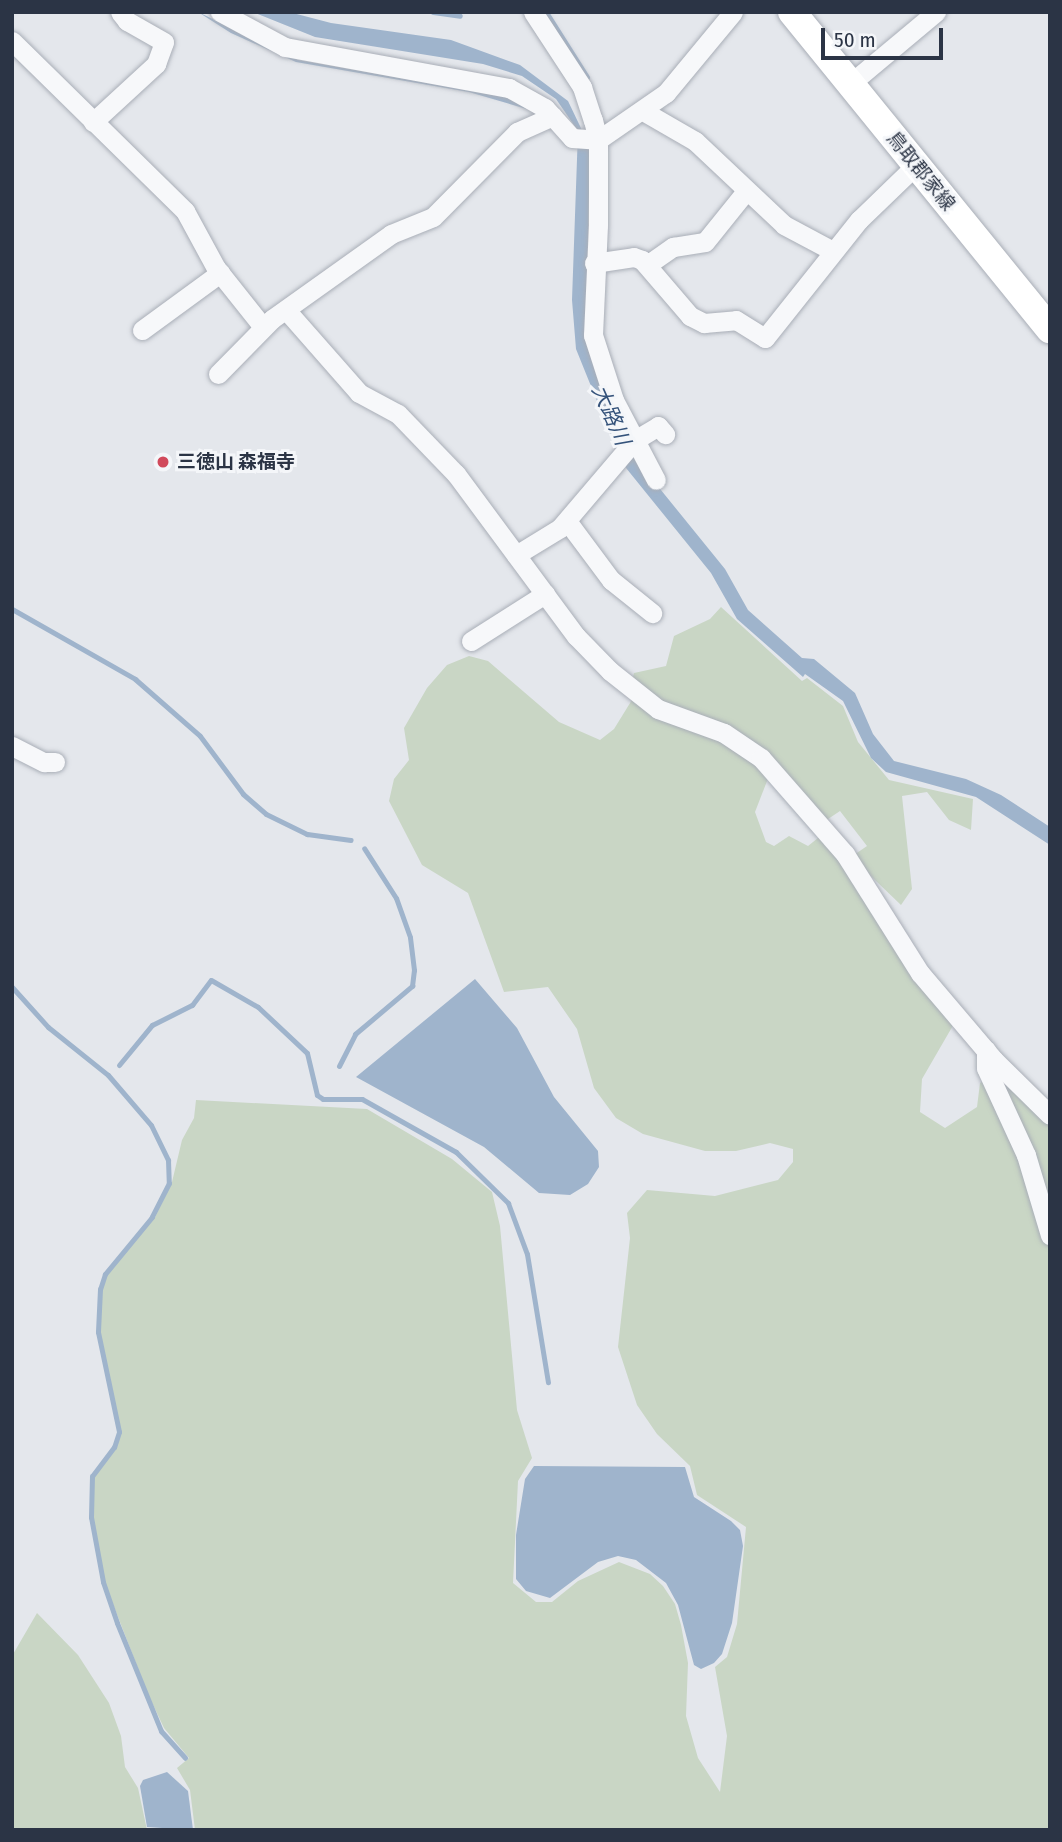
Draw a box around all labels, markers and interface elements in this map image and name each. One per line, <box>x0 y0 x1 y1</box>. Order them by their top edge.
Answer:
scale bar <box>824 14 946 58</box>
text: 50 m <box>834 27 876 53</box>
street label: 鳥取郡家線 <box>882 127 960 215</box>
water label: 大路川 <box>587 381 635 449</box>
place label: 三徳山 森福寺 <box>177 451 295 473</box>
marker: 三徳山 森福寺 <box>155 454 171 470</box>

